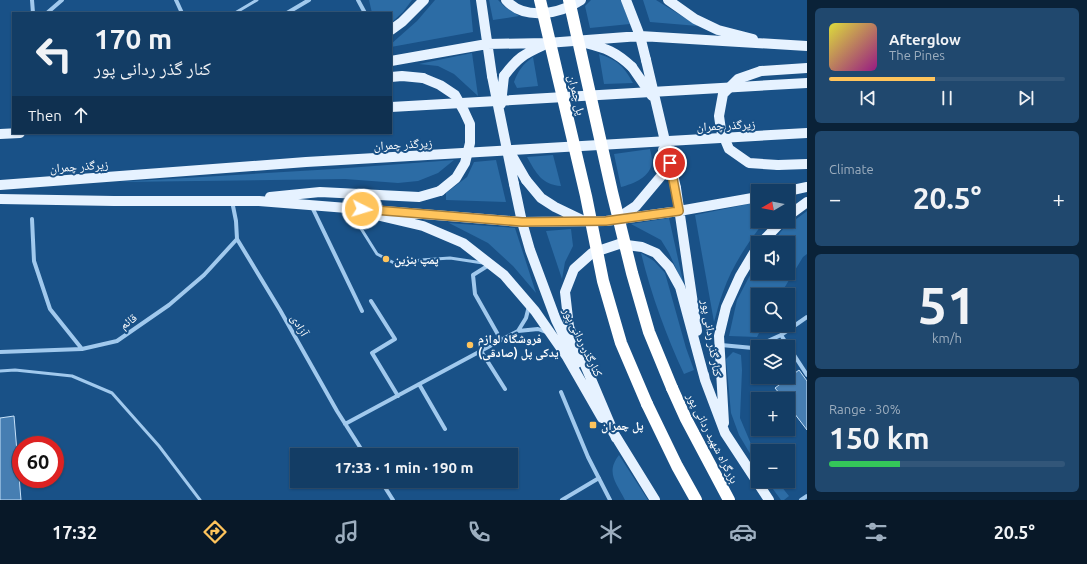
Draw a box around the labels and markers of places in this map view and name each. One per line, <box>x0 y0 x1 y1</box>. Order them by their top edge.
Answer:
pin <box>653 146 687 180</box>
place label: پمپ بنزین <box>394 253 439 268</box>
marker: پمپ بنزین <box>381 254 391 264</box>
place label: فروشگاه لوازم یدکی پل (صادقی) <box>478 332 559 361</box>
marker: فروشگاه لوازم یدکی پل (صادقی) <box>465 340 475 350</box>
place label: پل چمران <box>601 419 644 434</box>
marker: پل چمران <box>588 420 598 430</box>

